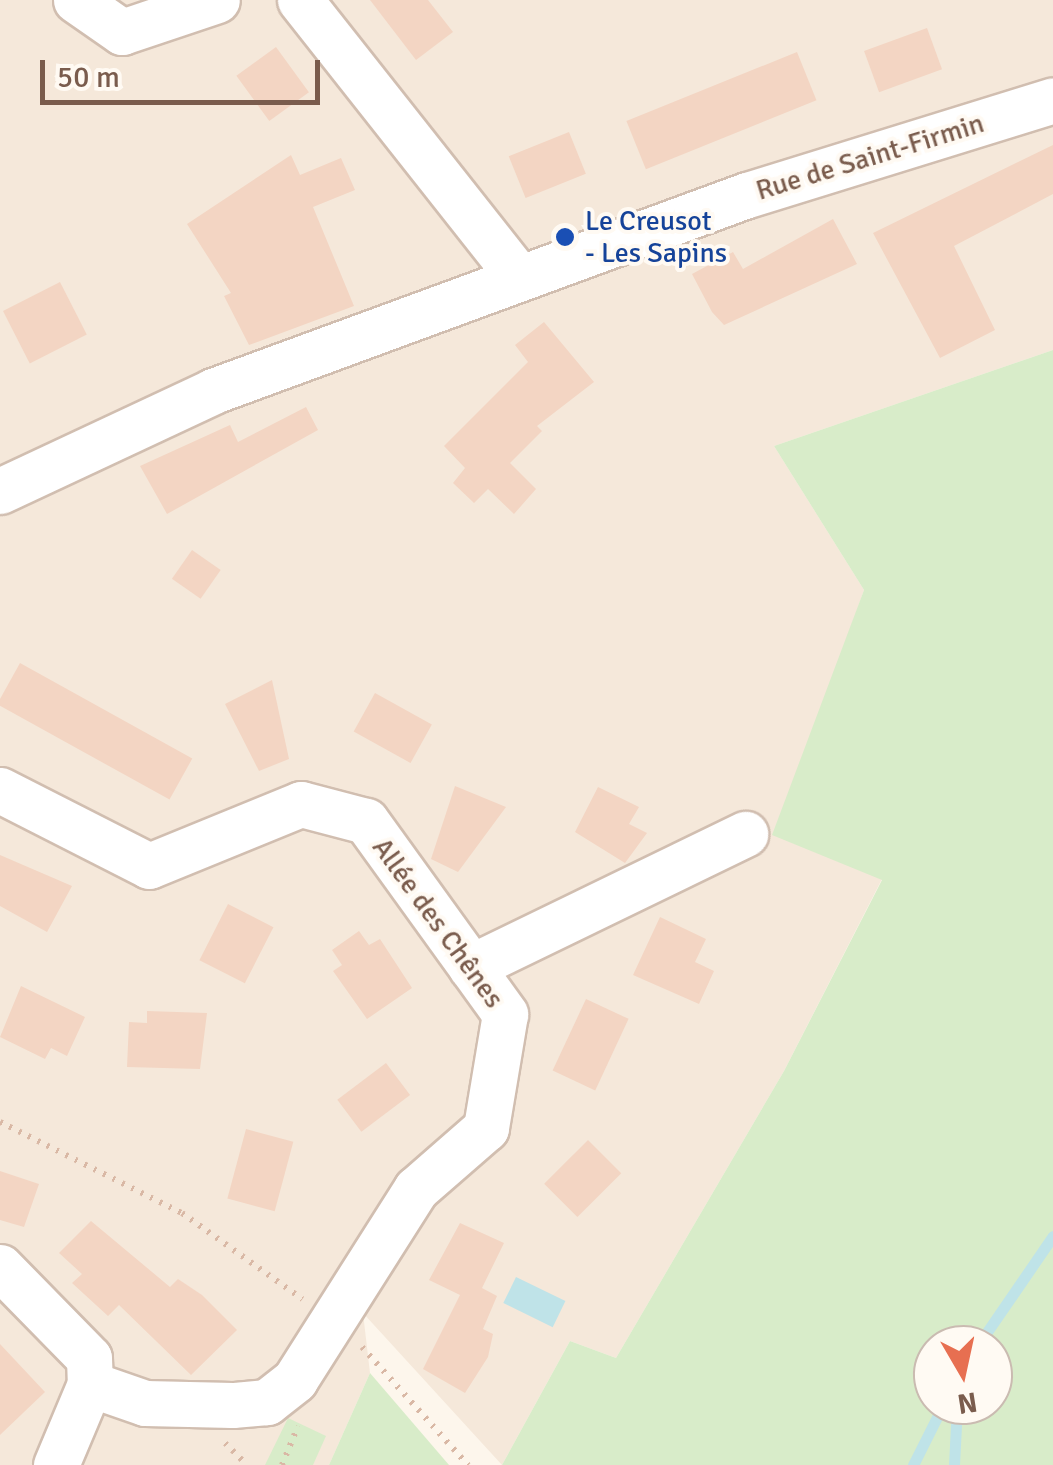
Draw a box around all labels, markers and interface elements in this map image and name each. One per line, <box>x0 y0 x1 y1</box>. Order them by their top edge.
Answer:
scale bar <box>45 40 325 102</box>
text: 50 m <box>57 59 120 96</box>
street label: Rue de Saint-Firmin <box>752 106 988 208</box>
place label: Le Creusot - Les Sapins <box>585 204 727 270</box>
marker: Le Creusot - Les Sapins <box>554 226 576 248</box>
street label: Allée des Chênes <box>365 831 511 1015</box>
north arrow <box>913 1325 1013 1425</box>
text: N <box>955 1384 980 1421</box>

